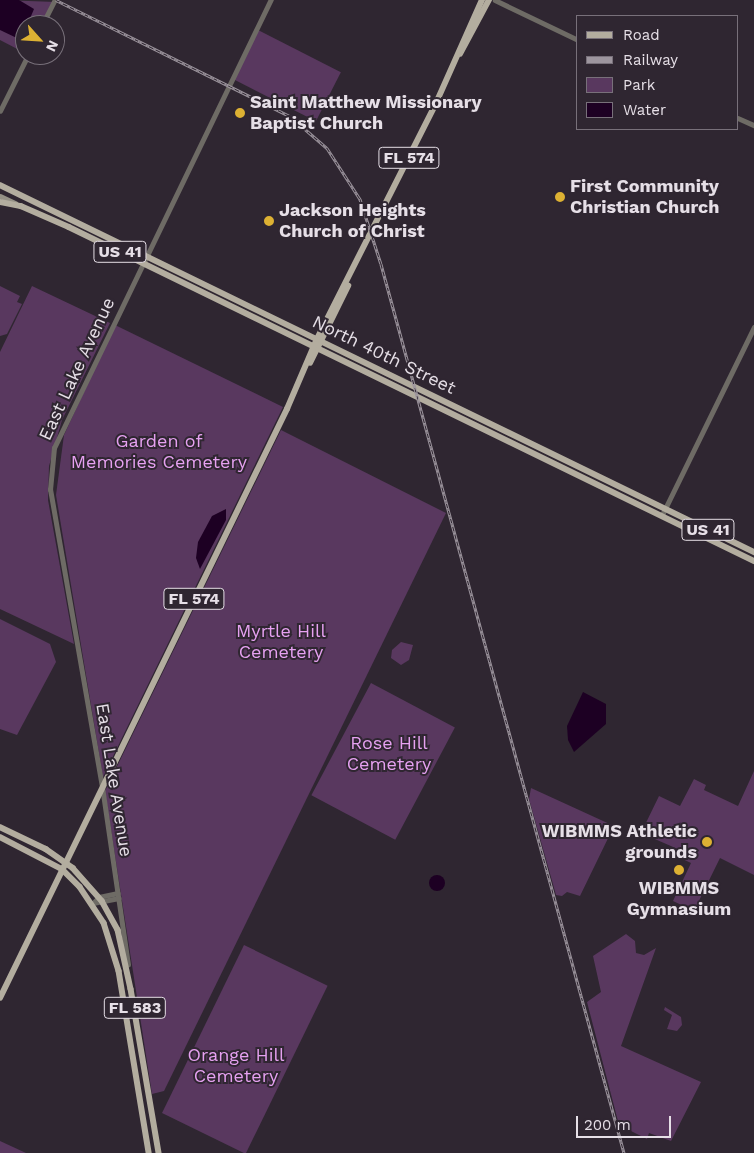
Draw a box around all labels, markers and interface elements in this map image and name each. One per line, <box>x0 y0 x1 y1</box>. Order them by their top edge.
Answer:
north arrow <box>15 15 65 65</box>
legend <box>576 15 739 130</box>
text: Road <box>623 26 660 44</box>
text: N <box>43 38 62 54</box>
text: Railway <box>623 51 678 69</box>
text: Park <box>623 76 655 94</box>
place label: Saint Matthew Missionary Baptist Church <box>250 92 482 134</box>
text: Water <box>623 101 666 119</box>
marker: Saint Matthew Missionary Baptist Church <box>234 107 246 119</box>
road number: FL 574 <box>378 144 440 172</box>
place label: First Community Christian Church <box>570 176 719 218</box>
marker: First Community Christian Church <box>554 191 566 203</box>
place label: Jackson Heights Church of Christ <box>279 200 426 242</box>
marker: Jackson Heights Church of Christ <box>263 215 275 227</box>
road number: US 41 <box>92 238 148 266</box>
street label: East Lake Avenue <box>34 294 120 444</box>
street label: North 40th Street <box>309 311 459 399</box>
park label: Garden of Memories Cemetery <box>71 431 247 474</box>
road number: US 41 <box>680 516 736 544</box>
road number: FL 574 <box>163 586 225 612</box>
park label: Myrtle Hill Cemetery <box>236 621 326 664</box>
street label: East Lake Avenue <box>91 701 137 859</box>
park label: Rose Hill Cemetery <box>347 733 431 776</box>
place label: WIBMMS Athletic grounds <box>541 821 697 864</box>
marker: WIBMMS Athletic grounds <box>701 836 713 848</box>
marker: WIBMMS Gymnasium <box>673 864 685 876</box>
place label: WIBMMS Gymnasium <box>627 878 731 921</box>
road number: FL 583 <box>102 994 168 1021</box>
park label: Orange Hill Cemetery <box>188 1045 284 1088</box>
scale bar <box>579 1106 674 1138</box>
text: 200 m <box>584 1116 631 1134</box>

